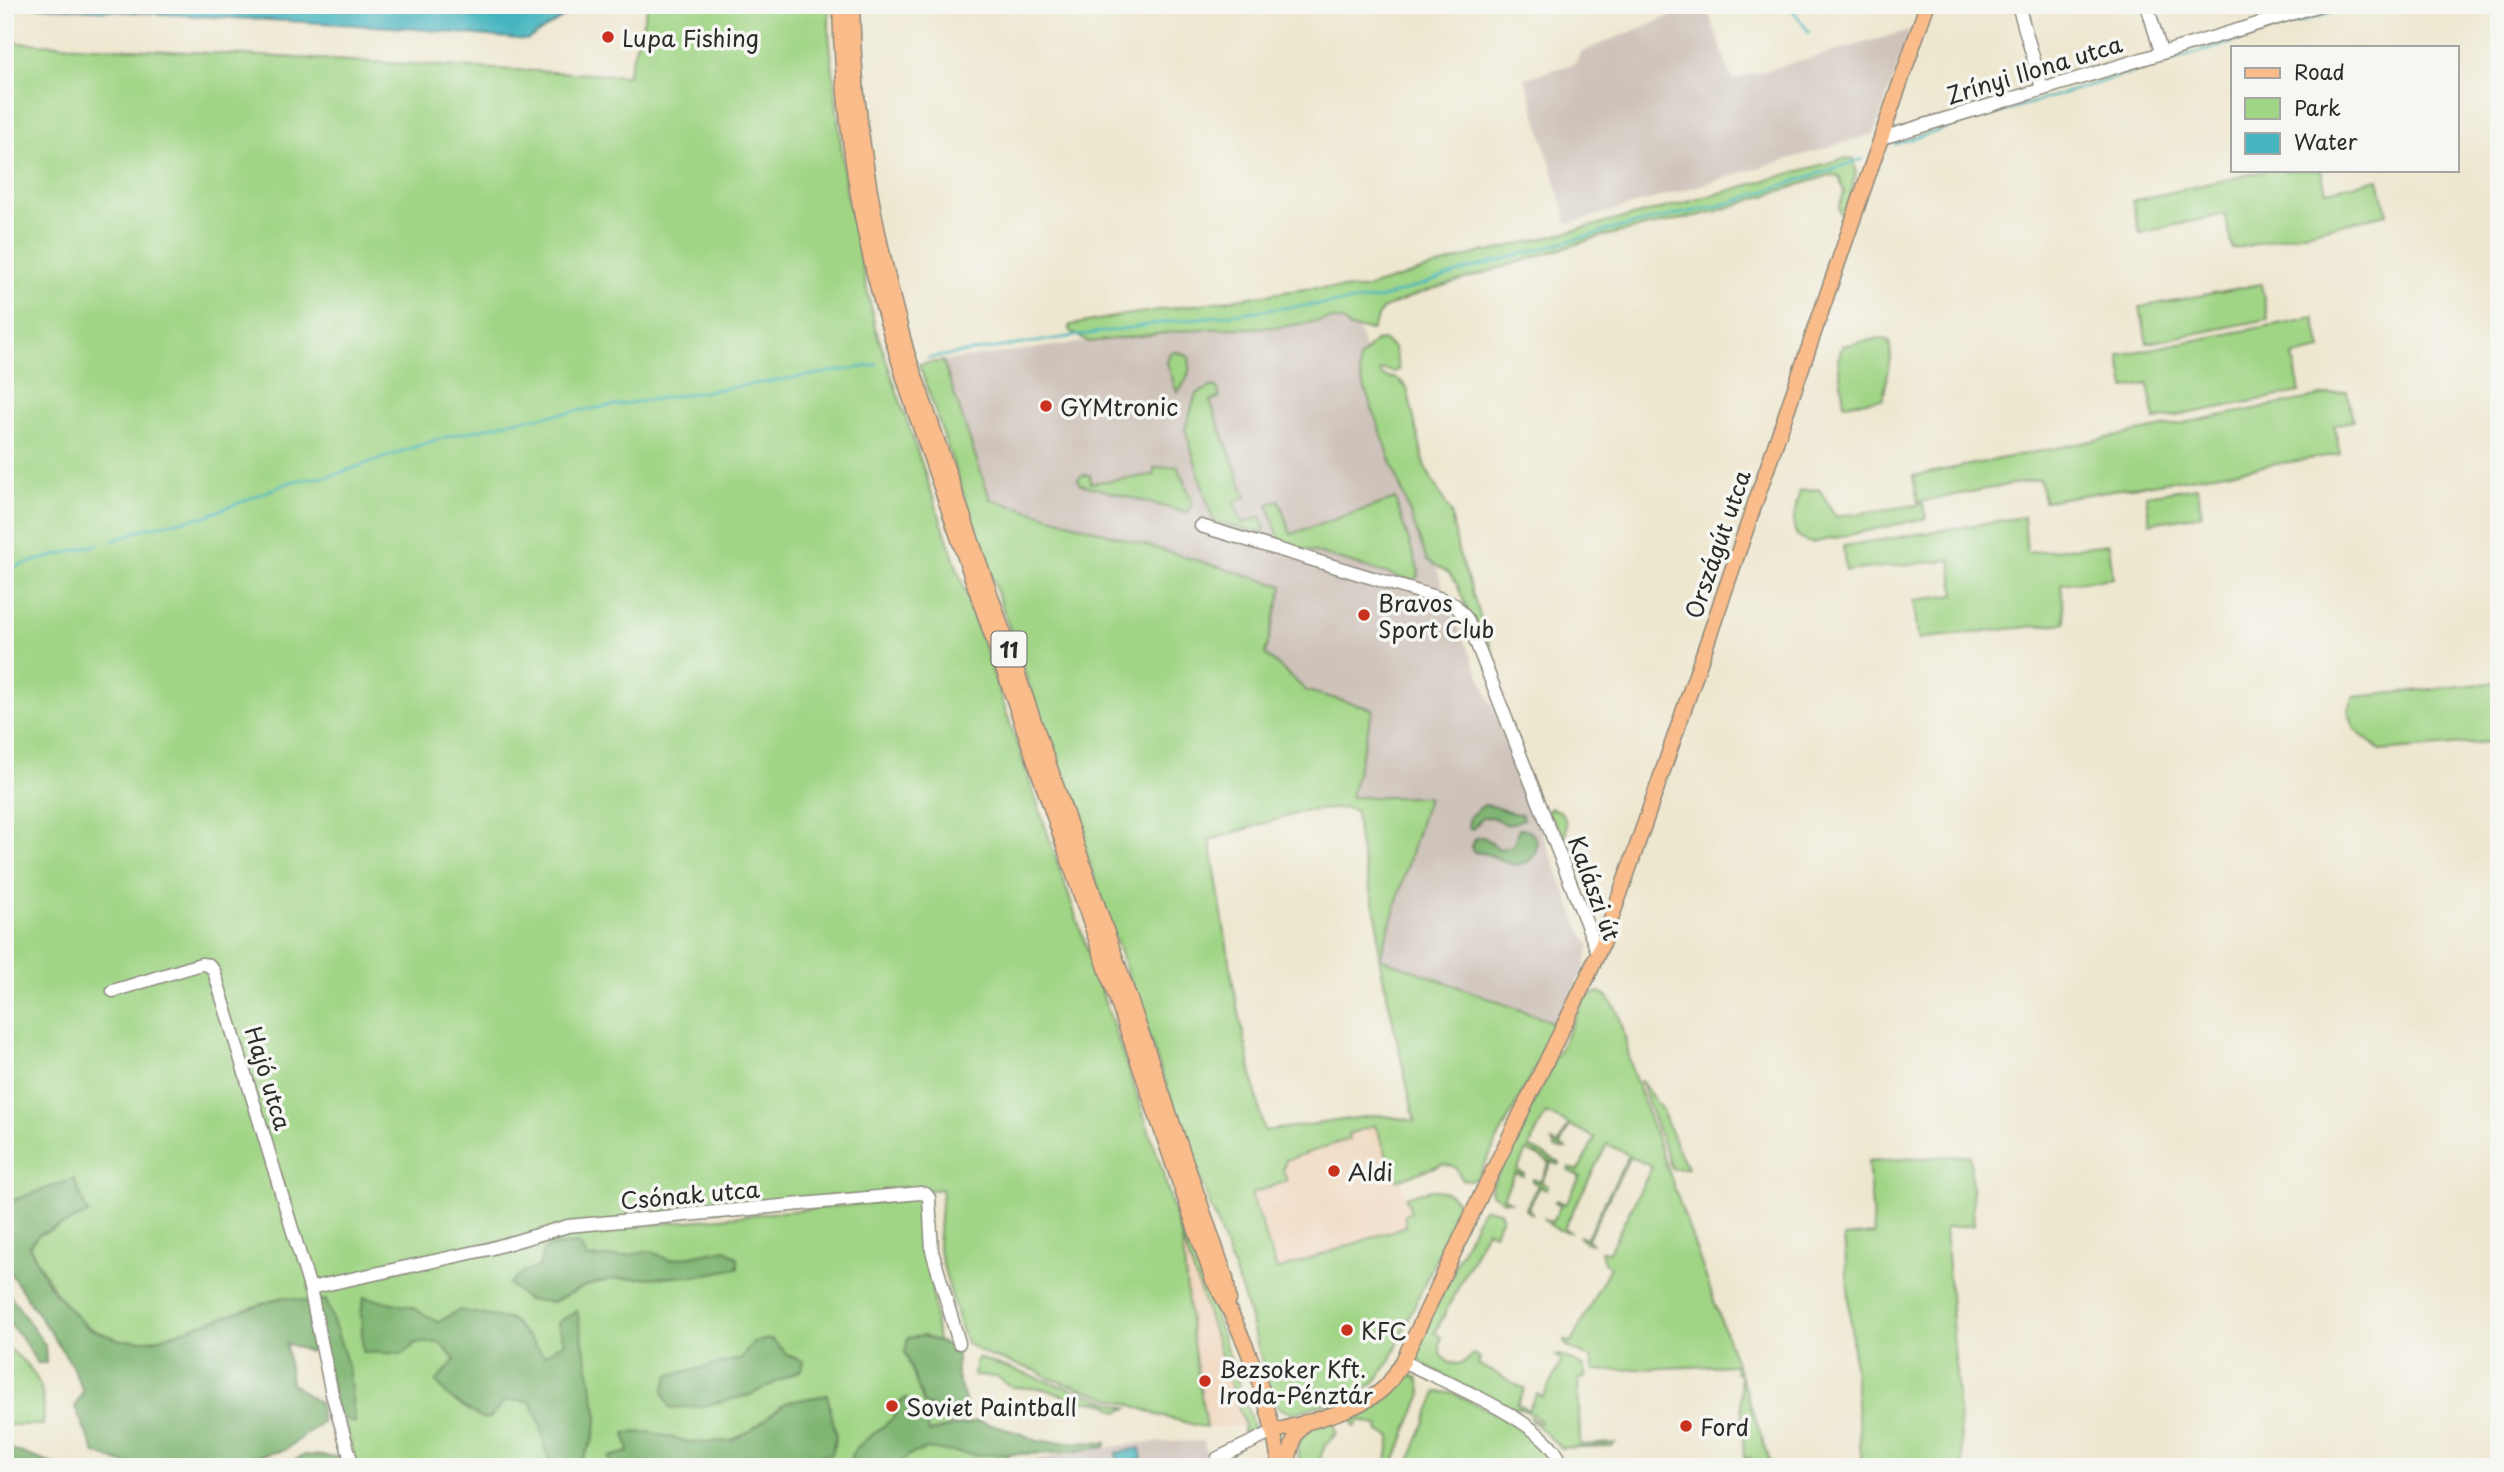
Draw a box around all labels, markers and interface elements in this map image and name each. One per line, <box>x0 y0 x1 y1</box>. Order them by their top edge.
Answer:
place label: Lupa Fishing <box>622 20 759 55</box>
street label: Zrínyi Ilona utca <box>1942 25 2127 112</box>
marker: Lupa Fishing <box>600 29 616 45</box>
legend <box>2231 46 2458 172</box>
text: Road <box>2294 55 2345 87</box>
text: Park <box>2294 91 2341 123</box>
text: Water <box>2294 125 2358 157</box>
place label: GYMtronic <box>1060 389 1178 424</box>
marker: GYMtronic <box>1038 398 1054 414</box>
street label: Országút utca <box>1675 464 1759 623</box>
place label: Bravos Sport Club <box>1378 585 1494 646</box>
marker: Bravos Sport Club <box>1356 607 1372 623</box>
road number: 11 <box>992 632 1026 666</box>
street label: Kalászi út <box>1560 831 1630 945</box>
street label: Hajó utca <box>237 1022 302 1135</box>
place label: Aldi <box>1348 1154 1393 1189</box>
marker: Aldi <box>1326 1163 1342 1179</box>
street label: Csónak utca <box>619 1170 762 1218</box>
place label: KFC <box>1361 1313 1407 1348</box>
marker: KFC <box>1339 1322 1355 1338</box>
place label: Bezsoker Kft. Iroda-Pénztár <box>1219 1351 1373 1412</box>
marker: Bezsoker Kft. Iroda-Pénztár <box>1197 1373 1213 1389</box>
place label: Soviet Paintball <box>906 1389 1077 1424</box>
marker: Soviet Paintball <box>884 1398 900 1414</box>
place label: Ford <box>1700 1409 1749 1444</box>
marker: Ford <box>1678 1418 1694 1434</box>

